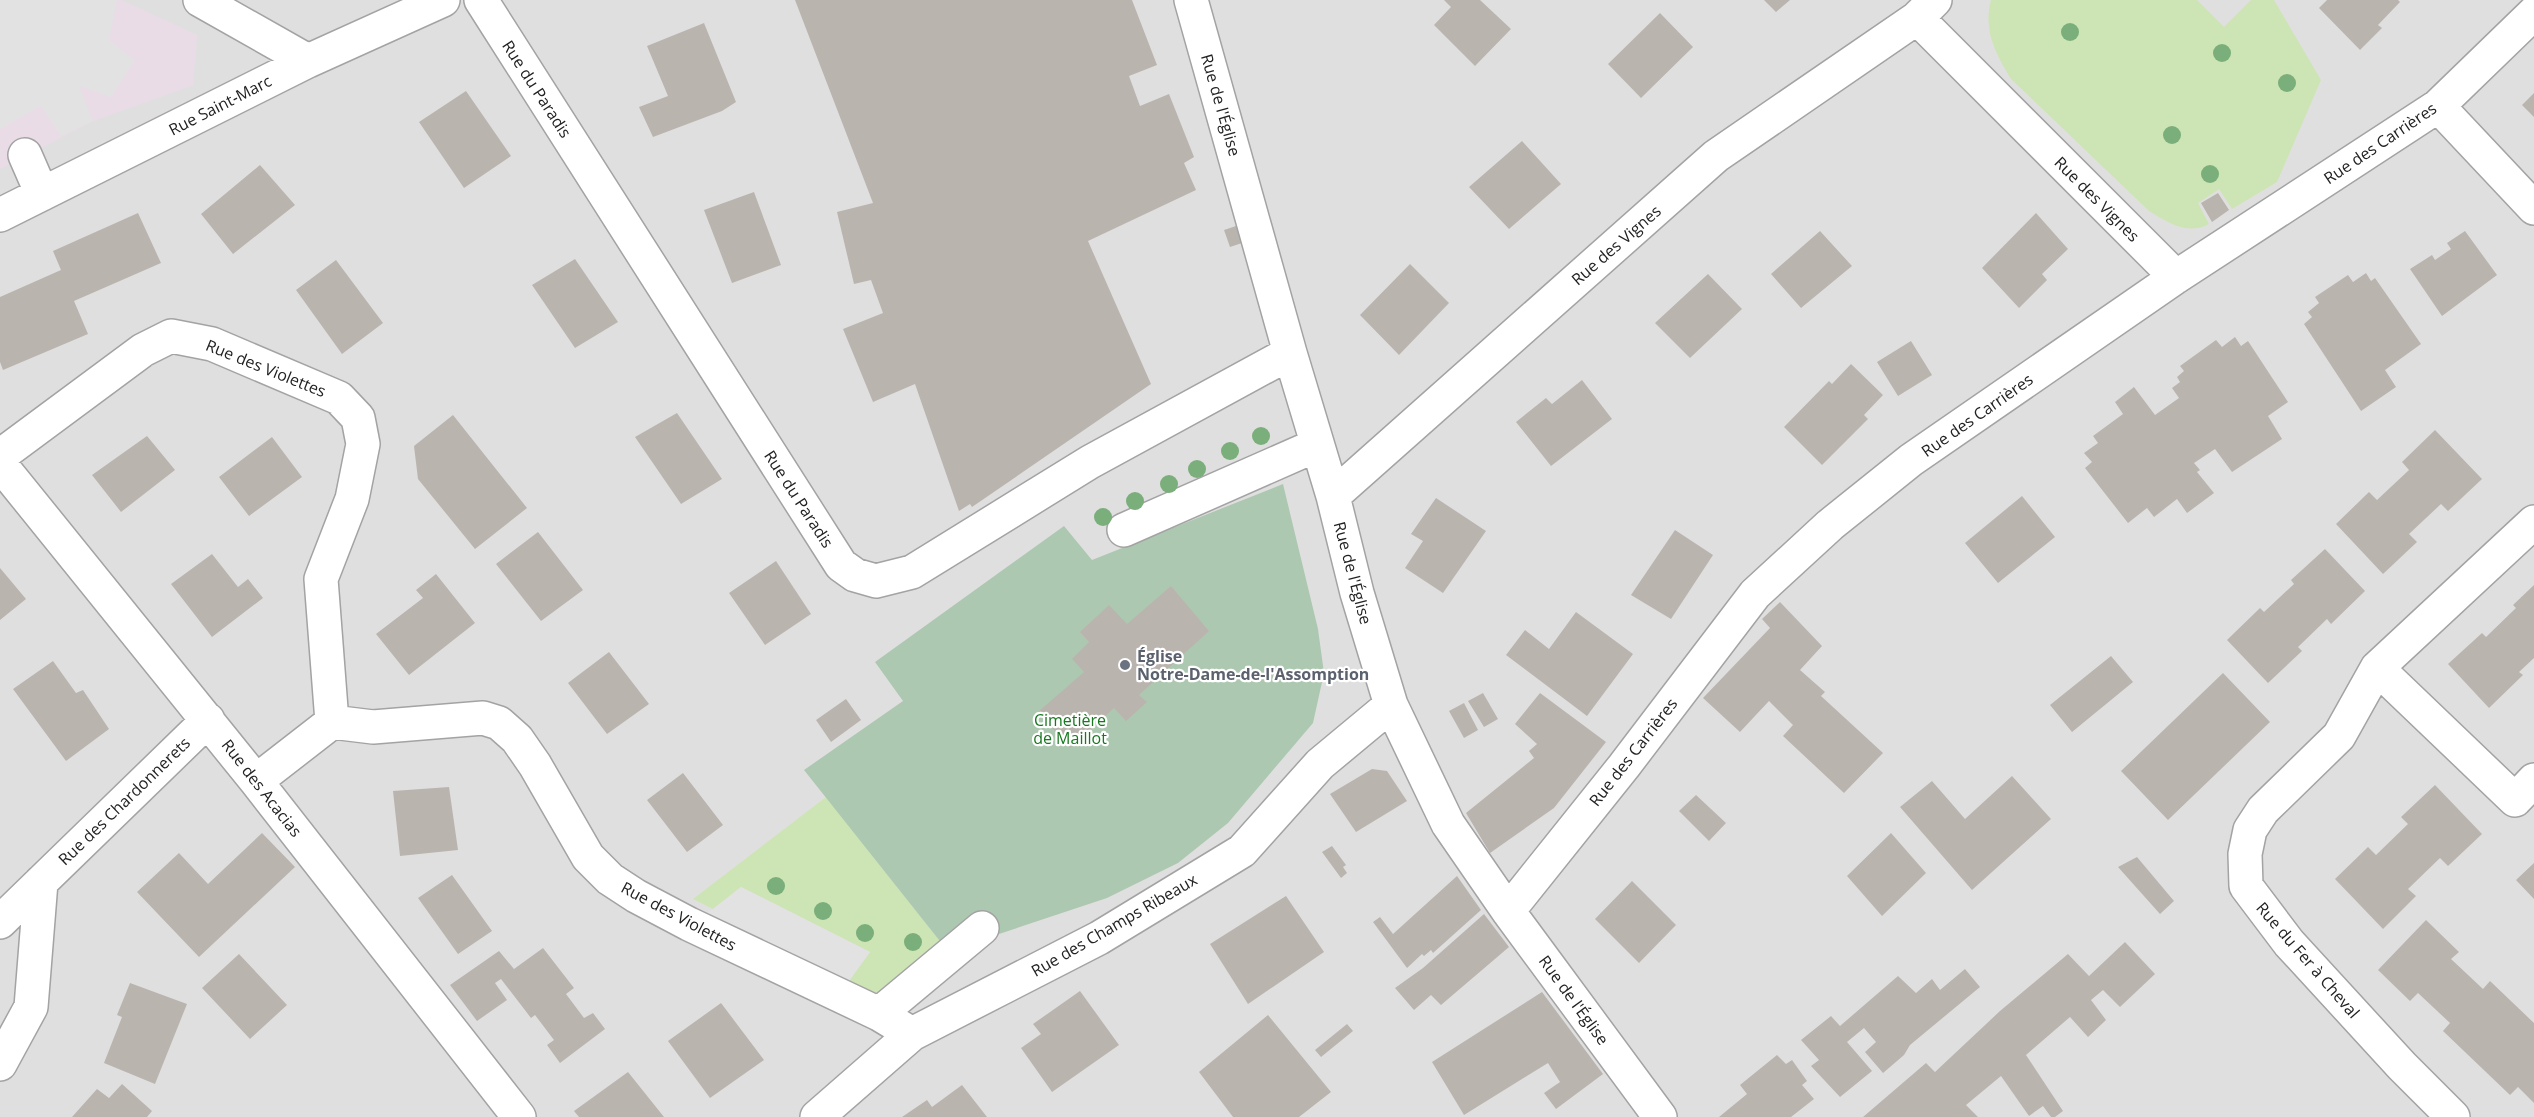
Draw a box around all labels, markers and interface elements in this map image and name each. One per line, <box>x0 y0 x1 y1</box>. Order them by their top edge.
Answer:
street label: Rue du Paradis <box>497 36 577 142</box>
street label: Rue de l'Église <box>1196 51 1246 159</box>
street label: Rue Saint-Marc <box>165 69 275 140</box>
street label: Rue des Carrières <box>2319 97 2441 189</box>
street label: Rue des Vignes <box>2050 152 2144 246</box>
street label: Rue des Vignes <box>1566 200 1666 290</box>
street label: Rue des Violettes <box>203 334 329 402</box>
street label: Rue des Carrières <box>1917 368 2037 462</box>
street label: Rue du Paradis <box>759 446 839 552</box>
street label: Rue de l'Église <box>1329 519 1377 627</box>
place label: Église Notre-Dame-de-l'Assomption <box>1137 645 1369 685</box>
marker: Église Notre-Dame-de-l'Assomption <box>1118 658 1132 672</box>
street label: Rue des Carrières <box>1584 693 1682 811</box>
park label: Cimetière de Maillot <box>1033 709 1107 749</box>
street label: Rue des Chardonnerets <box>53 732 195 870</box>
street label: Rue des Acacias <box>217 735 307 841</box>
street label: Rue des Champs Ribeaux <box>1027 868 1202 982</box>
street label: Rue des Violettes <box>617 876 741 956</box>
street label: Rue du Fer à Cheval <box>2251 897 2365 1023</box>
street label: Rue de l'Église <box>1534 951 1614 1049</box>

